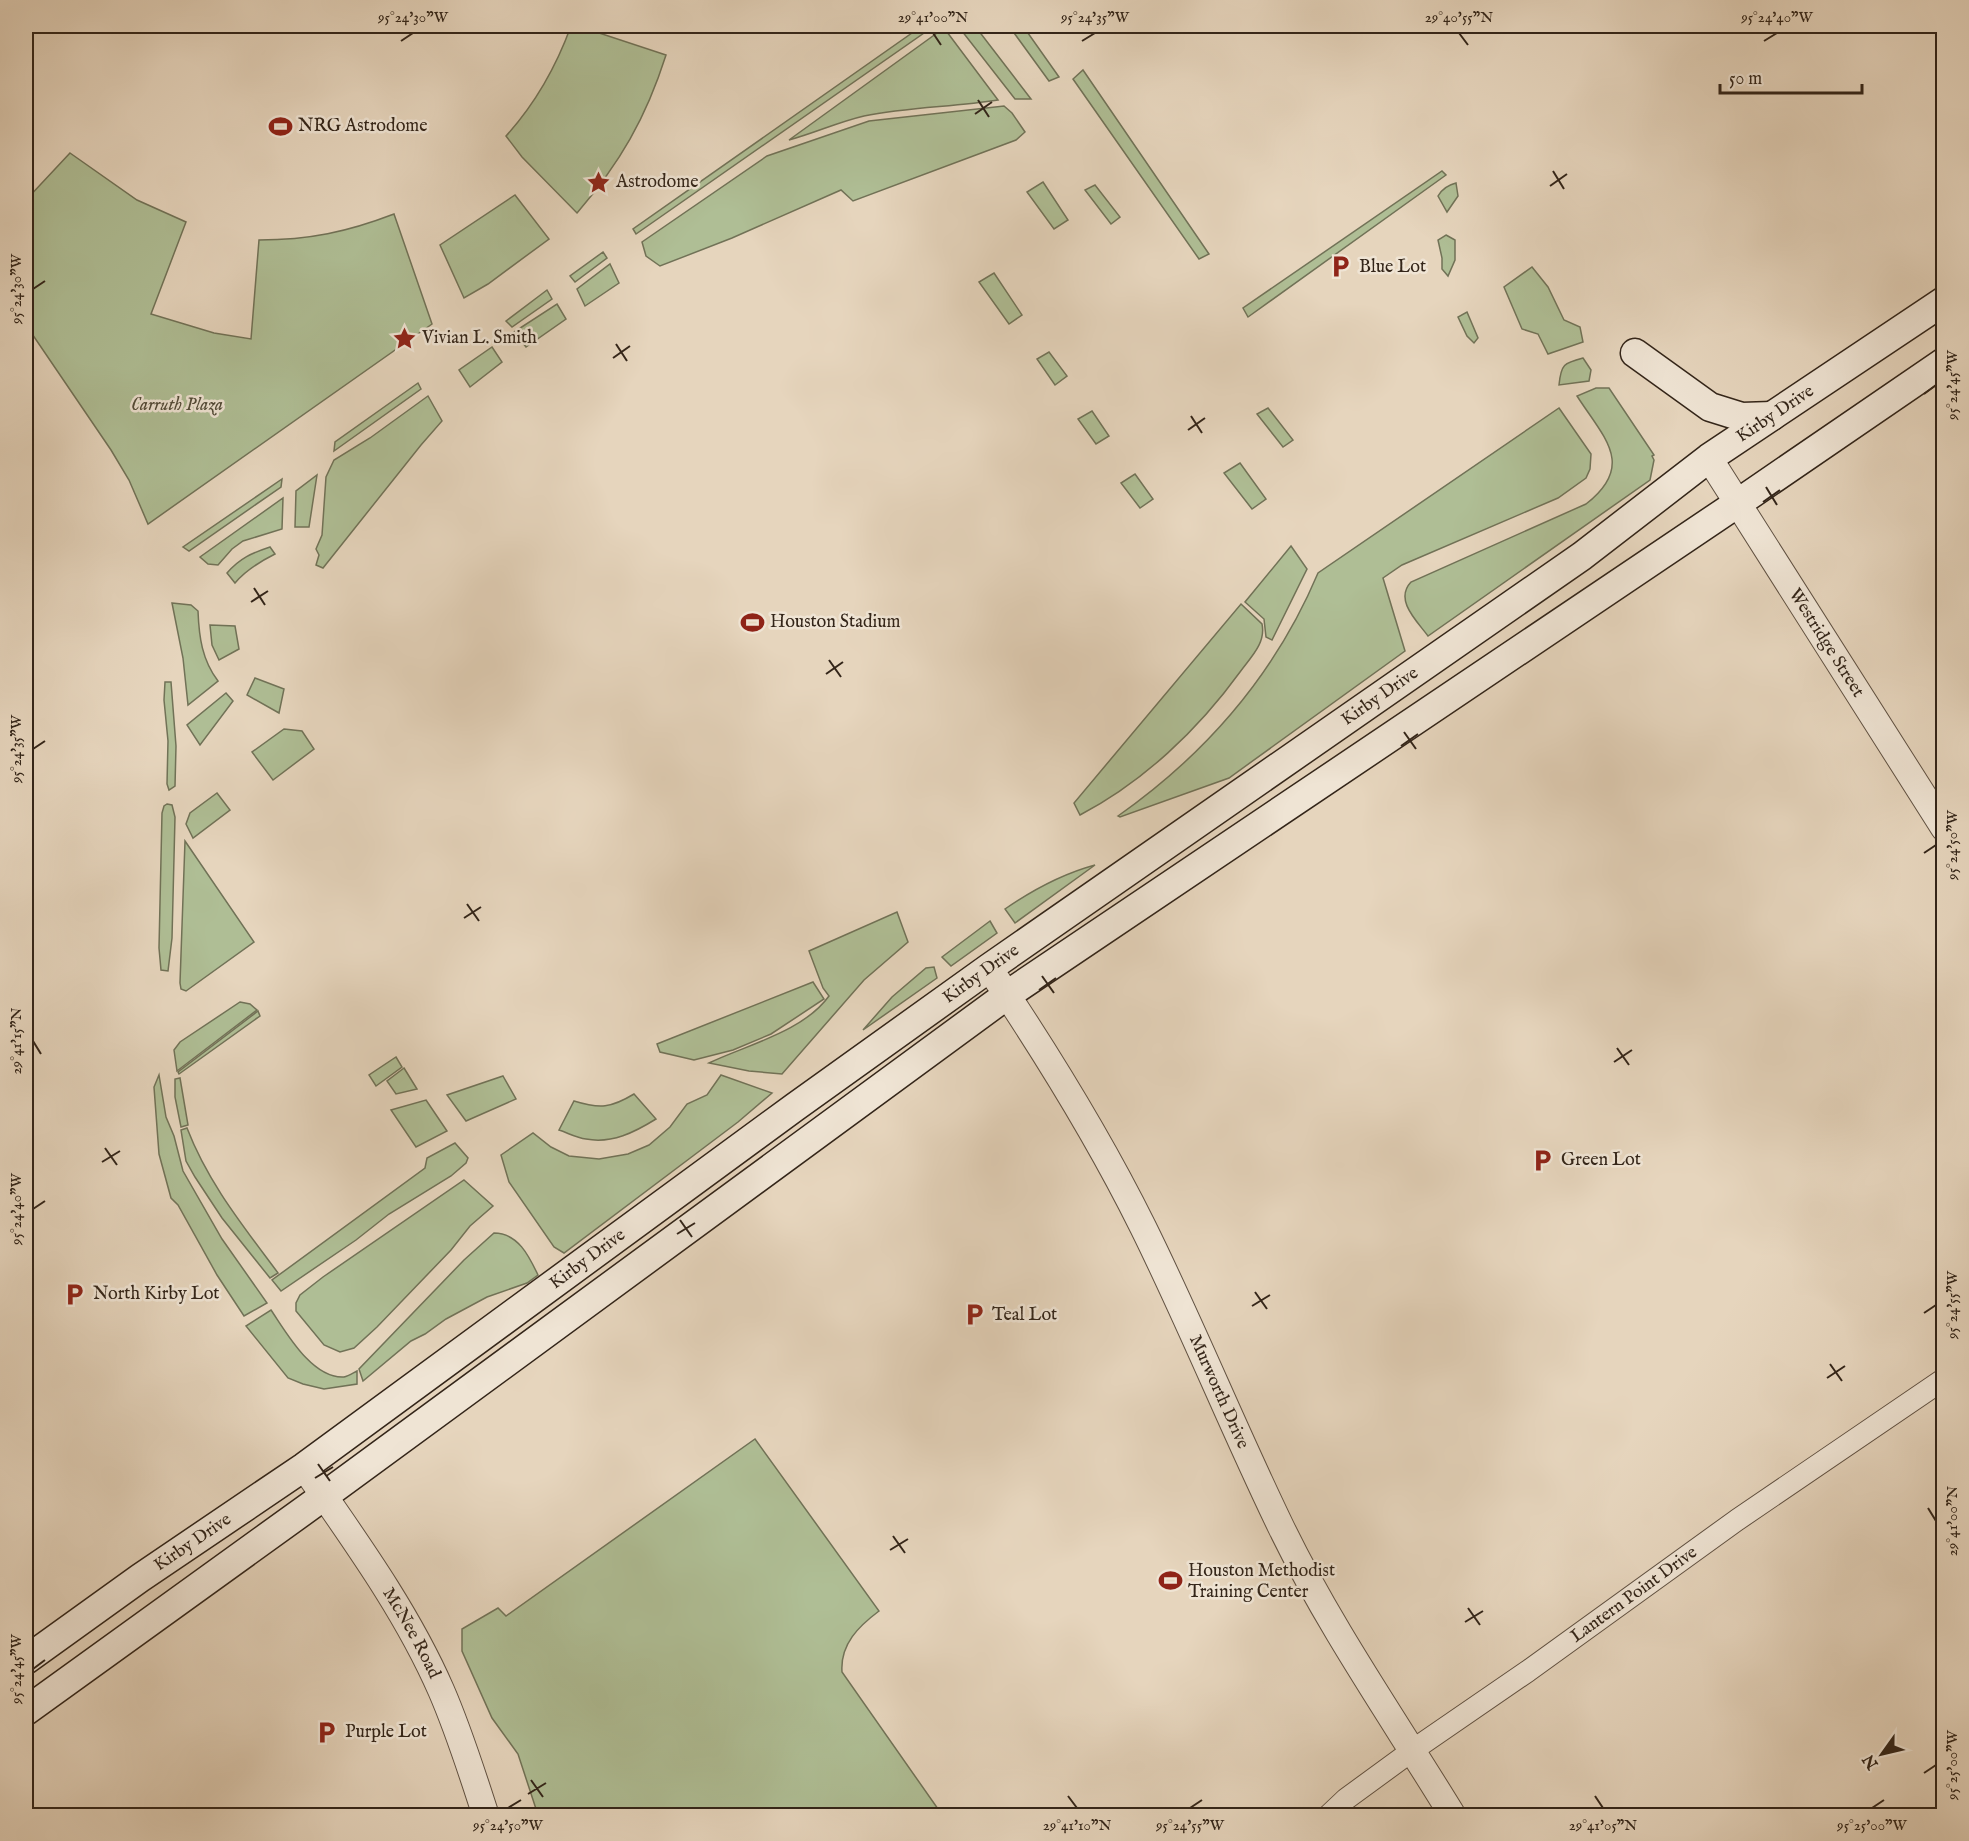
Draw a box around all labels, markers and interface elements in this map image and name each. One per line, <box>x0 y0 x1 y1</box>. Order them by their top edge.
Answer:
text: 95°24'30"W <box>377 8 449 27</box>
text: 29°41'00"N <box>898 8 968 27</box>
text: 95°24'35"W <box>1060 8 1130 27</box>
text: 29°40'55"N <box>1425 8 1493 27</box>
text: 95°24'40"W <box>1740 8 1814 27</box>
scale bar <box>1720 57 1862 95</box>
text: 50 m <box>1729 68 1762 91</box>
sports icon: NRG Astrodome <box>267 113 293 139</box>
place label: NRG Astrodome <box>298 115 427 138</box>
place icon: Astrodome <box>585 169 611 195</box>
place label: Astrodome <box>615 171 698 194</box>
text: 95°24'30"W <box>7 253 26 325</box>
parking icon: Blue Lot <box>1328 254 1354 280</box>
place label: Blue Lot <box>1359 256 1426 279</box>
place icon: Vivian L. Smith <box>391 325 417 351</box>
place label: Vivian L. Smith <box>421 327 537 350</box>
text: 95°24'45"W <box>1943 349 1962 421</box>
street label: Kirby Drive <box>1732 380 1818 448</box>
park label: Carruth Plaza <box>131 394 223 417</box>
street label: Westridge Street <box>1783 584 1870 702</box>
sports icon: Houston Stadium <box>739 609 765 635</box>
place label: Houston Stadium <box>770 611 901 634</box>
street label: Kirby Drive <box>1337 662 1423 731</box>
text: 95°24'35"W <box>7 714 26 784</box>
text: 95°24'50"W <box>1943 809 1962 881</box>
street label: Kirby Drive <box>938 939 1024 1009</box>
text: 29°41'15"N <box>7 1008 26 1074</box>
parking icon: Green Lot <box>1530 1147 1556 1173</box>
place label: Green Lot <box>1561 1149 1641 1172</box>
text: 95°24'40"W <box>7 1172 26 1246</box>
street label: Kirby Drive <box>545 1224 630 1295</box>
text: 95°24'55"W <box>1943 1270 1962 1340</box>
parking icon: North Kirby Lot <box>62 1281 88 1307</box>
place label: North Kirby Lot <box>93 1283 220 1306</box>
parking icon: Teal Lot <box>961 1302 987 1328</box>
place label: Teal Lot <box>992 1304 1057 1327</box>
street label: Murworth Drive <box>1184 1331 1254 1452</box>
text: 29°41'00"N <box>1943 1486 1962 1556</box>
street label: Kirby Drive <box>149 1508 236 1577</box>
street label: Lantern Point Drive <box>1566 1541 1702 1648</box>
place label: Houston Methodist Training Center <box>1188 1560 1335 1604</box>
sports icon: Houston Methodist Training Center <box>1157 1568 1183 1594</box>
street label: McNee Road <box>377 1583 446 1683</box>
text: 95°24'45"W <box>7 1633 26 1705</box>
parking icon: Purple Lot <box>314 1719 340 1745</box>
place label: Purple Lot <box>345 1721 427 1744</box>
north arrow <box>1852 1724 1912 1784</box>
text: 95°25'00"W <box>1943 1729 1962 1801</box>
text: N <box>1859 1750 1884 1773</box>
text: 95°24'50"W <box>472 1816 544 1835</box>
text: 29°41'10"N <box>1043 1816 1111 1835</box>
text: 95°24'55"W <box>1155 1816 1225 1835</box>
text: 29°41'05"N <box>1569 1816 1637 1835</box>
text: 95°25'00"W <box>1836 1816 1908 1835</box>

